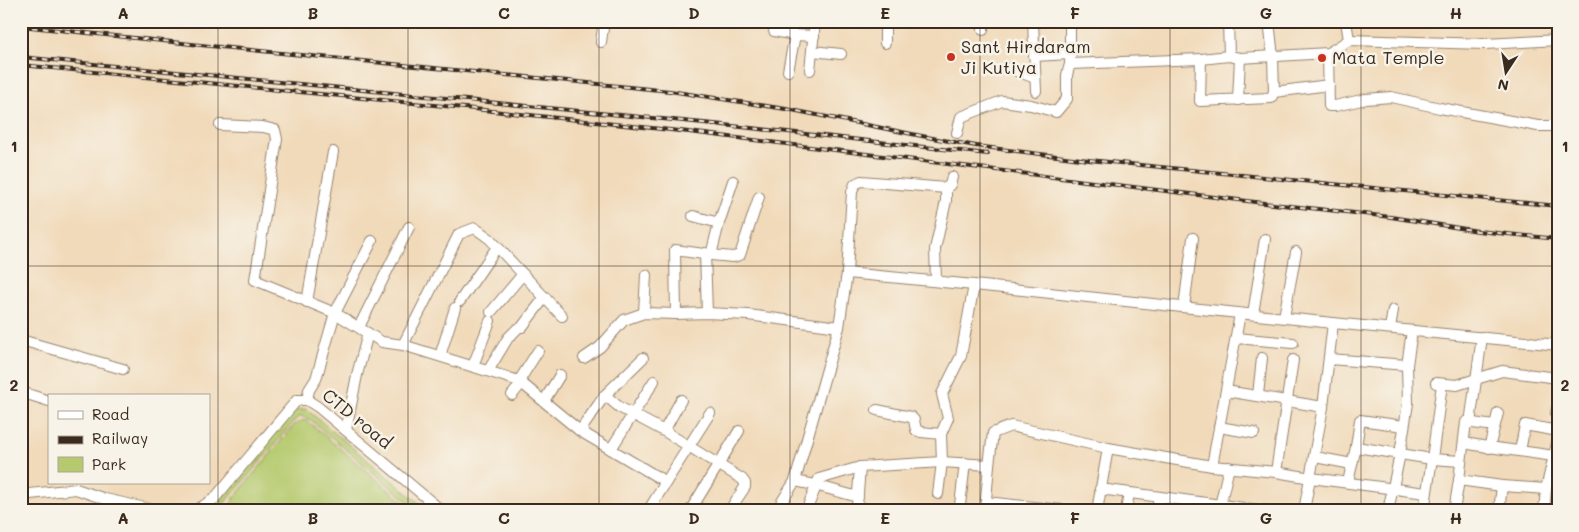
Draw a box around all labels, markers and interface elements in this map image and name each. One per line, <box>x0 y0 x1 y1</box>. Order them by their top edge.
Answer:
text: A <box>117 2 129 23</box>
text: B <box>308 2 318 23</box>
text: C <box>498 2 510 23</box>
text: D <box>688 2 700 23</box>
text: E <box>880 2 890 23</box>
text: F <box>1070 2 1080 23</box>
text: G <box>1260 2 1272 23</box>
text: H <box>1450 2 1462 23</box>
place label: Sant Hirdaram Ji Kutiya <box>961 34 1091 79</box>
place label: Mata Temple <box>1332 45 1445 69</box>
north arrow <box>1482 48 1532 98</box>
marker: Sant Hirdaram Ji Kutiya <box>945 51 957 63</box>
marker: Mata Temple <box>1316 52 1328 64</box>
text: N <box>1496 75 1510 96</box>
text: 1 <box>10 135 18 156</box>
text: 1 <box>1561 135 1569 156</box>
text: 2 <box>10 374 19 395</box>
text: 2 <box>1561 374 1570 395</box>
street label: CTD road <box>318 383 398 454</box>
legend <box>48 394 210 484</box>
text: Road <box>92 404 129 424</box>
text: Railway <box>92 428 148 448</box>
text: Park <box>92 454 126 474</box>
text: A <box>117 507 129 528</box>
text: B <box>308 507 318 528</box>
text: C <box>498 507 510 528</box>
text: D <box>688 507 700 528</box>
text: E <box>880 507 890 528</box>
text: F <box>1070 507 1080 528</box>
text: G <box>1260 507 1272 528</box>
text: H <box>1450 507 1462 528</box>

